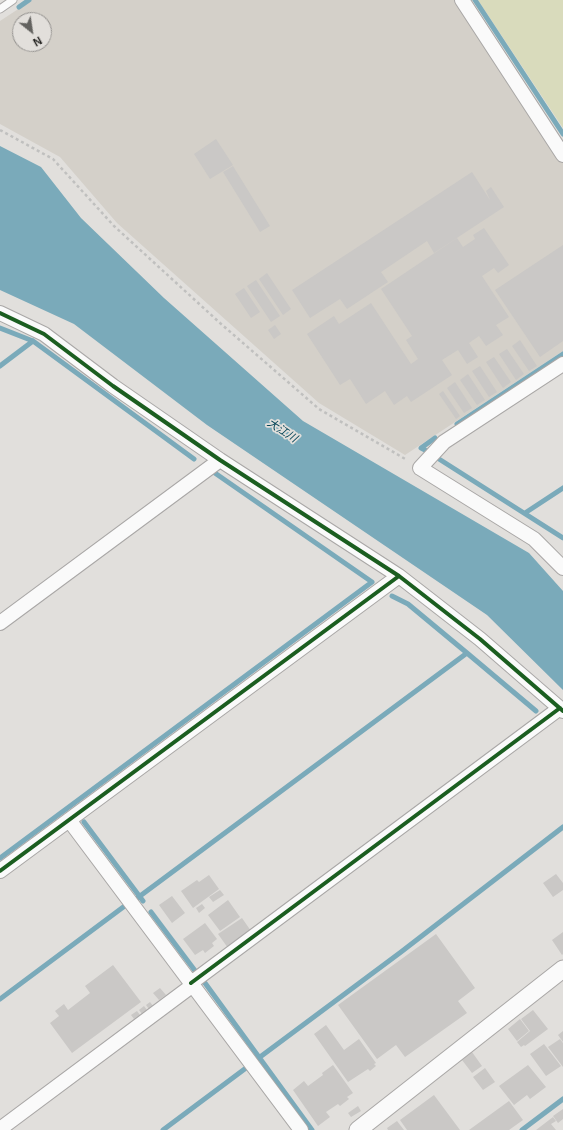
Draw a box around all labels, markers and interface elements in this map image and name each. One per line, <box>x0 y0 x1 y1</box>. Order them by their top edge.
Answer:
north arrow <box>12 12 52 52</box>
text: N <box>31 34 44 49</box>
water label: 大江川 <box>265 416 299 446</box>

